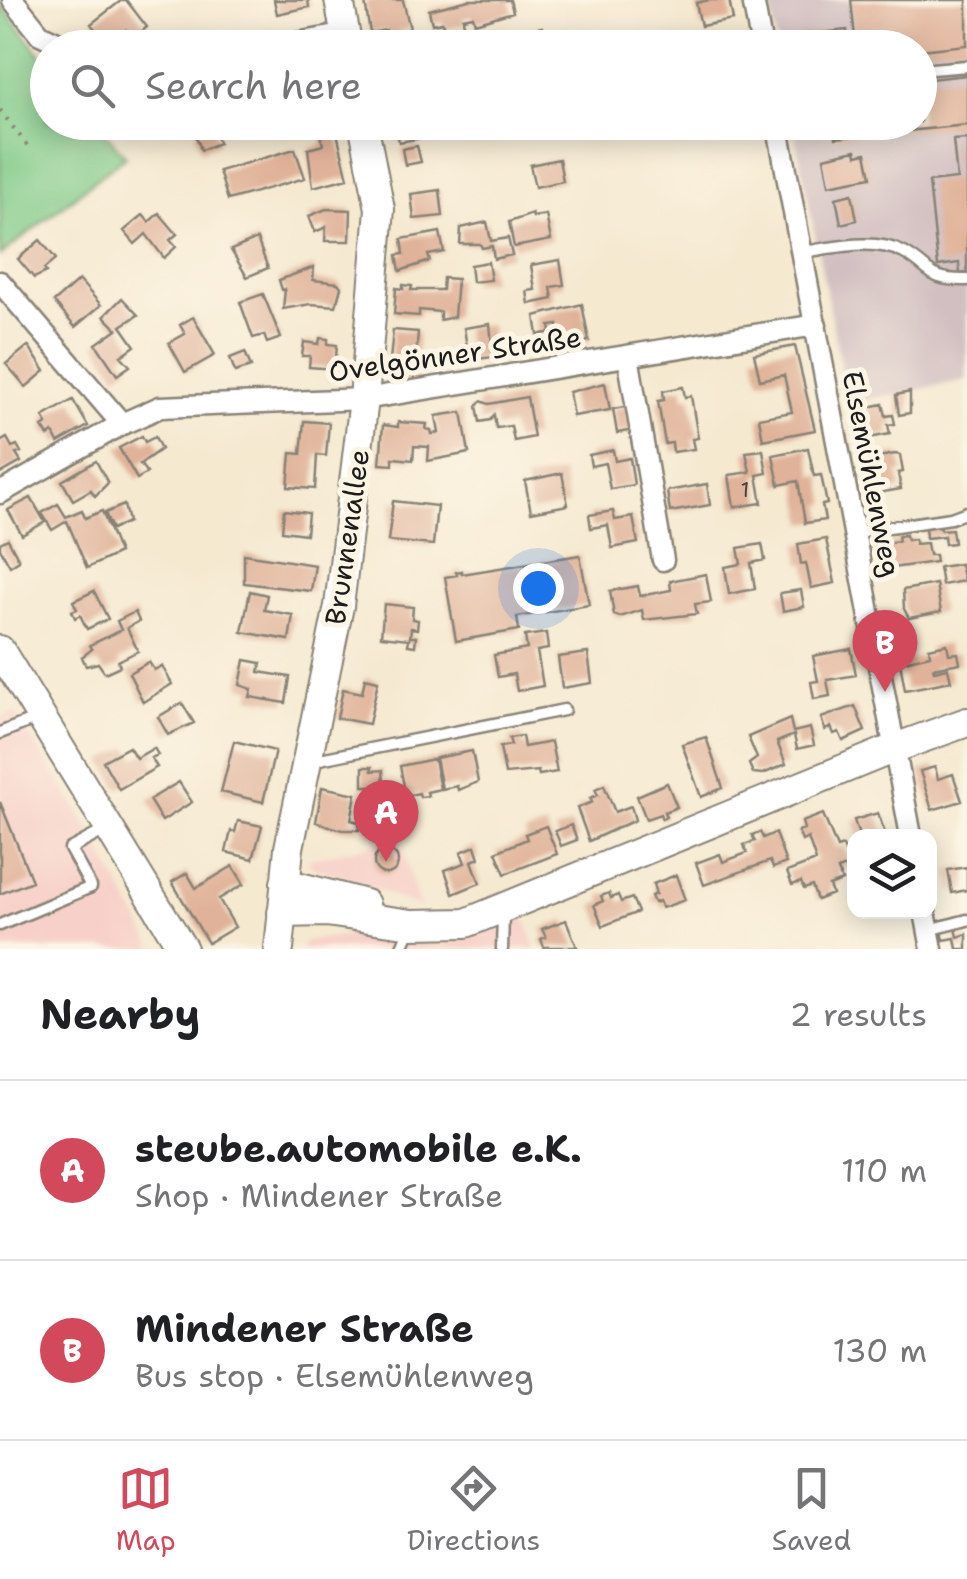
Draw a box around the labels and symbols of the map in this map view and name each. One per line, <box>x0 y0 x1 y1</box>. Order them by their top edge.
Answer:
street label: Ovelgönner Straße <box>326 317 584 391</box>
street label: Elsemühlenweg <box>833 368 911 580</box>
street label: Brunnenallee <box>316 447 378 627</box>
house number: 1 <box>740 475 750 504</box>
your location <box>513 563 564 614</box>
pin: B <box>852 610 918 692</box>
pin: A <box>354 780 418 862</box>

